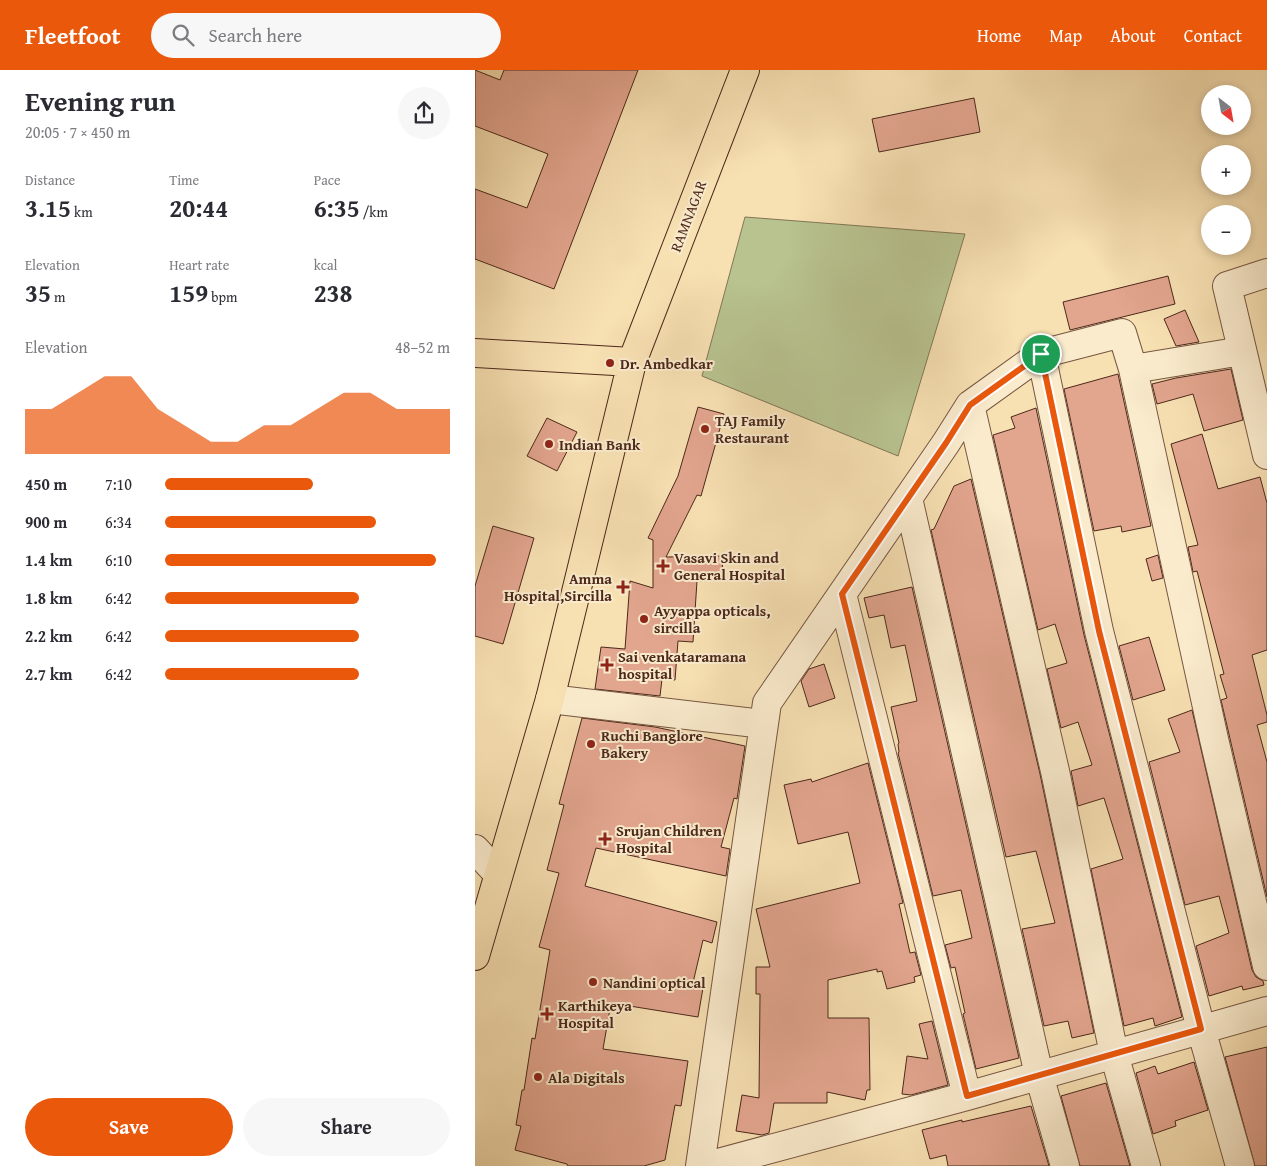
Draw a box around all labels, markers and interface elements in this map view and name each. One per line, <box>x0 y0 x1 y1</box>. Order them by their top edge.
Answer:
search box <box>151 13 501 58</box>
text: Fleetfoot <box>25 18 121 53</box>
icon: search <box>169 21 197 49</box>
text: Search here <box>209 21 302 49</box>
text: Home <box>977 22 1021 49</box>
text: Map <box>1049 22 1082 49</box>
text: About <box>1110 22 1156 49</box>
text: Contact <box>1184 22 1242 49</box>
text: Evening run <box>25 80 176 121</box>
north arrow <box>1201 85 1251 135</box>
map controls <box>1201 85 1251 255</box>
button: share <box>398 87 450 139</box>
text: 20:05 · 7 × 450 m <box>25 120 130 144</box>
button: + <box>1201 145 1251 195</box>
text: Distance <box>25 170 75 190</box>
text: Time <box>169 170 199 190</box>
text: Pace <box>314 170 341 190</box>
street label: RAMNAGAR <box>665 177 711 255</box>
text: 3.15 <box>25 190 71 226</box>
text: 20:44 <box>169 190 228 226</box>
text: 6:35 <box>314 190 360 226</box>
text: km <box>71 202 93 222</box>
text: /km <box>360 202 388 222</box>
button: − <box>1201 205 1251 255</box>
text: Elevation <box>25 255 80 275</box>
text: Heart rate <box>169 255 229 275</box>
text: kcal <box>314 255 338 275</box>
text: 35 <box>25 275 51 311</box>
text: 159 <box>169 275 208 311</box>
text: 238 <box>314 275 353 311</box>
text: m <box>51 287 65 307</box>
text: bpm <box>208 287 238 307</box>
pin <box>1020 333 1062 375</box>
text: Elevation <box>25 335 88 359</box>
text: 48–52 m <box>395 335 450 359</box>
icon: arrive <box>1027 340 1055 368</box>
place label: Dr. Ambedkar <box>620 353 713 374</box>
marker: Dr. Ambedkar <box>604 357 616 369</box>
place label: TAJ Family Restaurant <box>715 410 789 448</box>
marker: TAJ Family Restaurant <box>699 423 711 435</box>
place label: Indian Bank <box>559 434 641 455</box>
marker: Indian Bank <box>543 438 555 450</box>
text: 450 m <box>25 472 67 496</box>
text: 7:10 <box>105 472 132 496</box>
text: 900 m <box>25 510 67 534</box>
text: 6:34 <box>105 510 132 534</box>
place label: Vasavi Skin and General Hospital <box>674 547 785 585</box>
text: 1.4 km <box>25 548 72 572</box>
text: 6:10 <box>105 548 132 572</box>
marker: Vasavi Skin and General Hospital <box>656 559 670 573</box>
place label: Amma Hospital,Sircilla <box>504 568 612 606</box>
marker: Amma Hospital,Sircilla <box>616 580 630 594</box>
text: 1.8 km <box>25 586 72 610</box>
text: 6:42 <box>105 586 132 610</box>
place label: Ayyappa opticals, sircilla <box>654 600 771 638</box>
marker: Ayyappa opticals, sircilla <box>638 613 650 625</box>
text: 2.2 km <box>25 624 72 648</box>
text: 6:42 <box>105 624 132 648</box>
place label: Sai venkataramana hospital <box>618 646 747 684</box>
marker: Sai venkataramana hospital <box>600 658 614 672</box>
text: 2.7 km <box>25 662 72 686</box>
text: 6:42 <box>105 662 132 686</box>
place label: Ruchi Banglore Bakery <box>601 725 703 763</box>
marker: Ruchi Banglore Bakery <box>585 738 597 750</box>
place label: Srujan Children Hospital <box>616 820 722 858</box>
marker: Srujan Children Hospital <box>598 832 612 846</box>
place label: Nandini optical <box>603 972 706 993</box>
marker: Nandini optical <box>587 976 599 988</box>
place label: Karthikeya Hospital <box>558 995 632 1033</box>
marker: Karthikeya Hospital <box>540 1007 554 1021</box>
place label: Ala Digitals <box>548 1067 625 1088</box>
marker: Ala Digitals <box>532 1071 544 1083</box>
button: Save <box>25 1098 233 1156</box>
button: Share <box>243 1098 450 1156</box>

